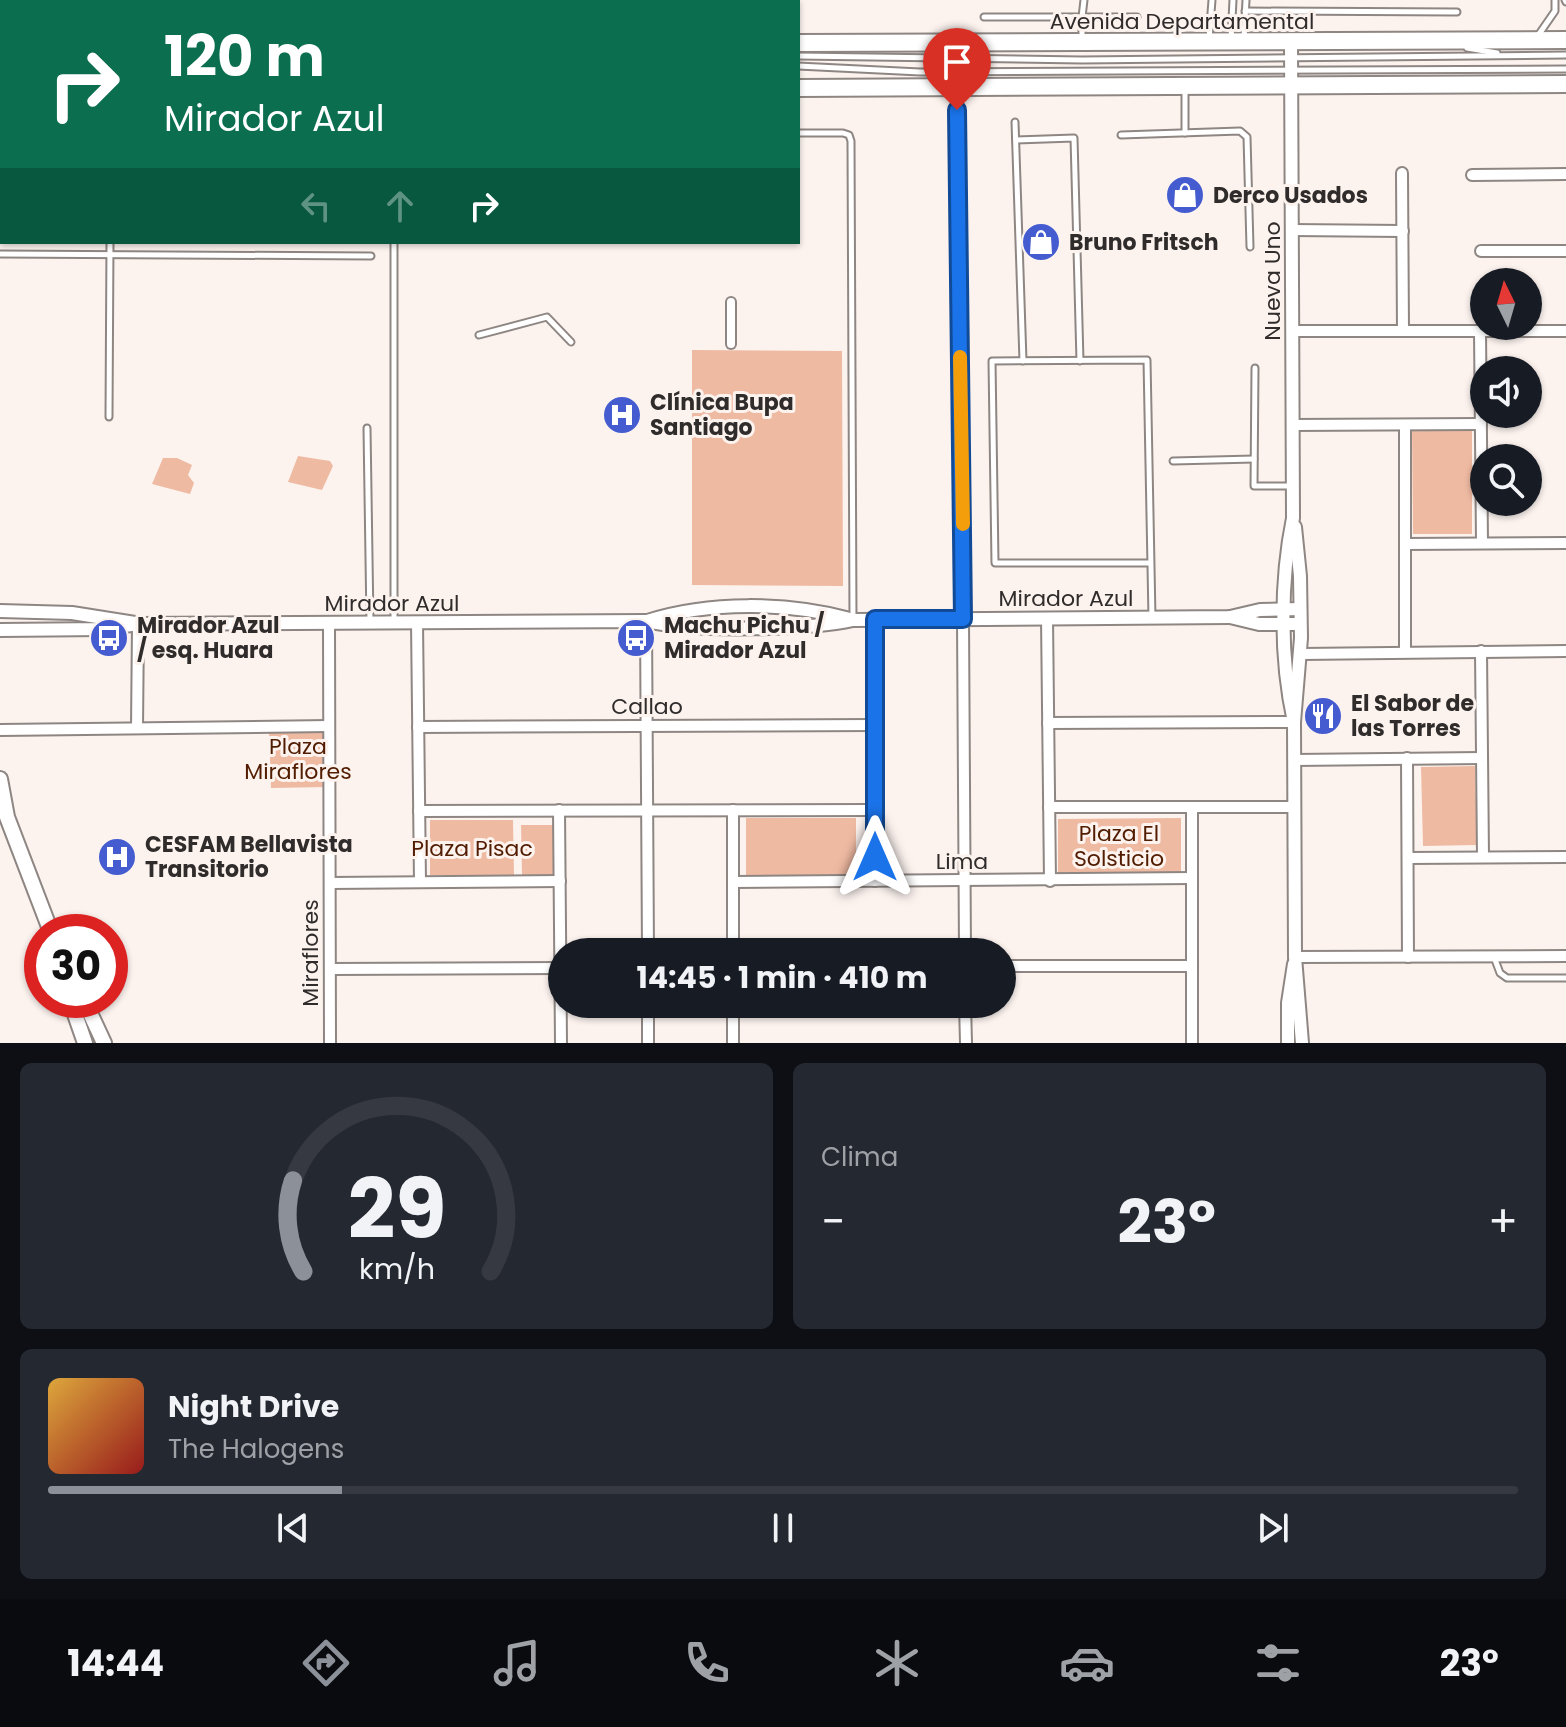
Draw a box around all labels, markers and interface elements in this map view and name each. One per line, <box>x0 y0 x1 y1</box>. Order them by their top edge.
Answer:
street label: Avenida Departamental <box>1050 6 1314 37</box>
text: 120 m <box>164 17 325 96</box>
pin <box>923 28 991 110</box>
icon: right <box>32 32 136 136</box>
icon: arrive <box>935 40 979 84</box>
text: Mirador Azul <box>164 93 385 144</box>
shop icon: Derco Usados <box>1164 174 1206 216</box>
place label: Derco Usados <box>1213 180 1368 211</box>
icon: left <box>294 184 338 228</box>
icon: ahead <box>378 184 422 228</box>
icon: right <box>462 184 506 228</box>
shop icon: Bruno Fritsch <box>1020 221 1062 263</box>
street label: Nueva Uno <box>1257 221 1288 341</box>
place label: Bruno Fritsch <box>1069 227 1219 258</box>
north arrow <box>1470 268 1542 340</box>
map controls <box>1470 268 1542 516</box>
button: sound <box>1470 356 1542 428</box>
place label: Clínica Bupa Santiago <box>650 387 794 443</box>
hospital icon: Clínica Bupa Santiago <box>601 394 643 436</box>
button: search <box>1470 444 1542 516</box>
street label: Mirador Azul <box>999 583 1133 614</box>
street label: Mirador Azul <box>325 588 459 619</box>
place label: Mirador Azul / esq. Huara <box>137 610 280 666</box>
place label: Machu Pichu / Mirador Azul <box>664 610 825 666</box>
bus stop icon: Mirador Azul / esq. Huara <box>88 617 130 659</box>
bus stop icon: Machu Pichu / Mirador Azul <box>615 617 657 659</box>
place label: El Sabor de las Torres <box>1351 688 1474 744</box>
street label: Callao <box>611 691 683 722</box>
restaurant icon: El Sabor de las Torres <box>1302 695 1344 737</box>
park label: Plaza Miraflores <box>244 731 352 787</box>
position arrow <box>833 815 917 899</box>
park label: Plaza El Solsticio <box>1074 818 1164 874</box>
place label: CESFAM Bellavista Transitorio <box>145 829 353 885</box>
park label: Plaza Pisac <box>411 833 533 864</box>
hospital icon: CESFAM Bellavista Transitorio <box>96 836 138 878</box>
street label: Lima <box>936 846 988 877</box>
street label: Miraflores <box>295 899 326 1007</box>
speed limit sign: 30 <box>24 914 128 1018</box>
text: 14:45 · 1 min · 410 m <box>636 956 928 999</box>
text: Clima <box>821 1139 898 1175</box>
text: 29 <box>347 1151 446 1267</box>
text: 23° <box>1117 1180 1216 1264</box>
text: − <box>821 1191 845 1252</box>
text: + <box>1488 1191 1518 1252</box>
text: km/h <box>358 1249 435 1289</box>
text: Night Drive <box>168 1385 339 1428</box>
text: The Halogens <box>168 1431 344 1467</box>
icon: previous <box>271 1506 315 1550</box>
icon: pause <box>761 1506 805 1550</box>
icon: next <box>1251 1506 1295 1550</box>
icon: directions <box>298 1635 354 1691</box>
icon: music <box>489 1635 545 1691</box>
icon: phone <box>679 1635 735 1691</box>
icon: climate <box>869 1635 925 1691</box>
icon: car <box>1059 1635 1115 1691</box>
icon: filters <box>1250 1635 1306 1691</box>
text: 14:44 <box>67 1638 164 1689</box>
text: 23° <box>1440 1638 1499 1689</box>

